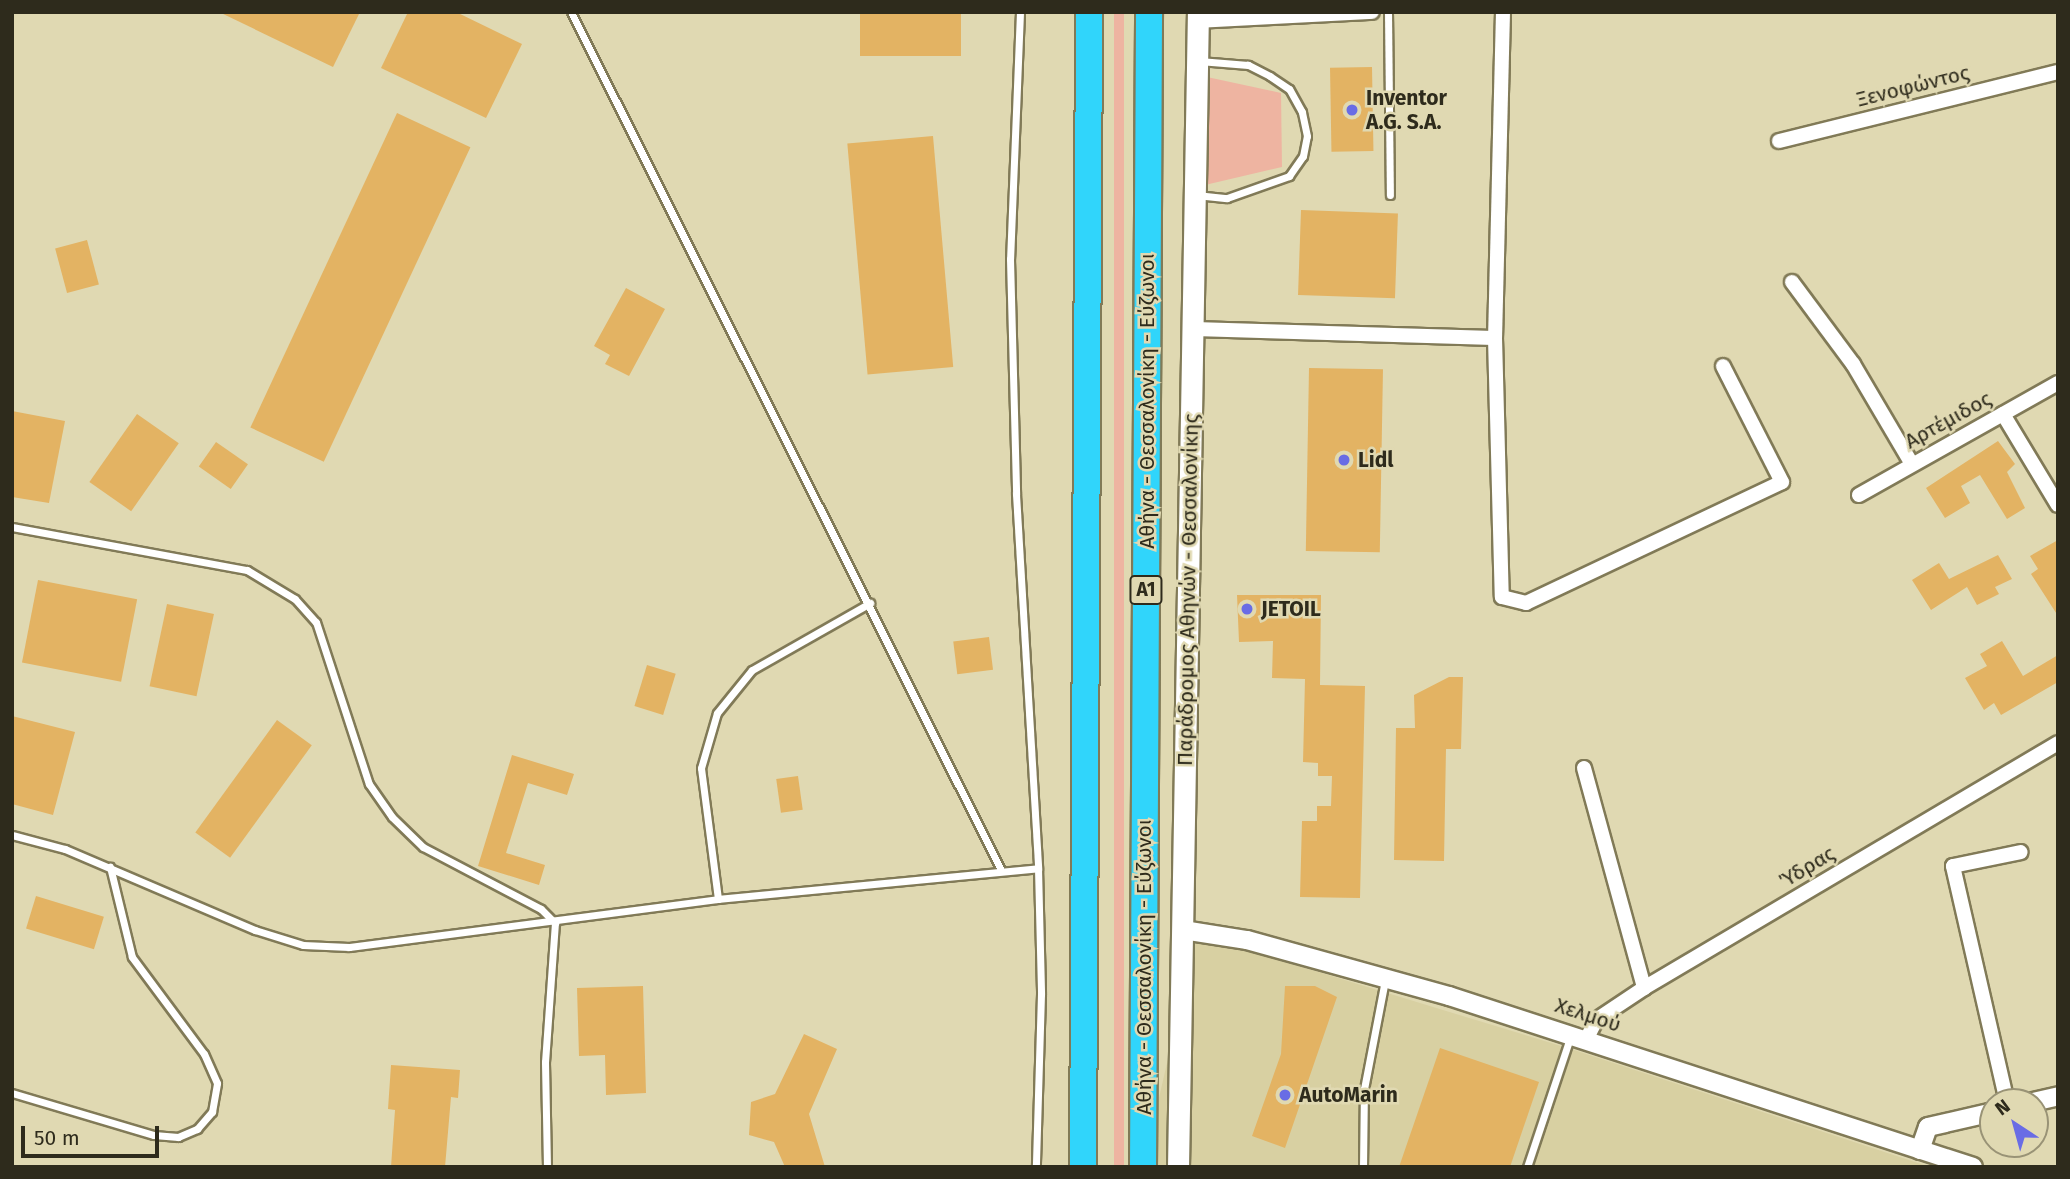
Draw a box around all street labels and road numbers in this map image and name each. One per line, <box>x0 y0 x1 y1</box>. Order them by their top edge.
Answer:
street label: Ξενοφώντος <box>1854 60 1972 112</box>
street label: Αθήνα - Θεσσαλονίκη - Εύζωνοι <box>1134 253 1160 549</box>
street label: Αρτέμιδος <box>1900 386 1996 454</box>
street label: Παράδρομος Αθηνών - Θεσσαλονίκης <box>1172 414 1204 766</box>
road number: Α1 <box>1128 575 1164 606</box>
street label: Αθήνα - Θεσσαλονίκη - Εύζωνοι <box>1131 819 1157 1115</box>
street label: Ύδρας <box>1775 841 1839 893</box>
street label: Χελμού <box>1552 993 1624 1037</box>

